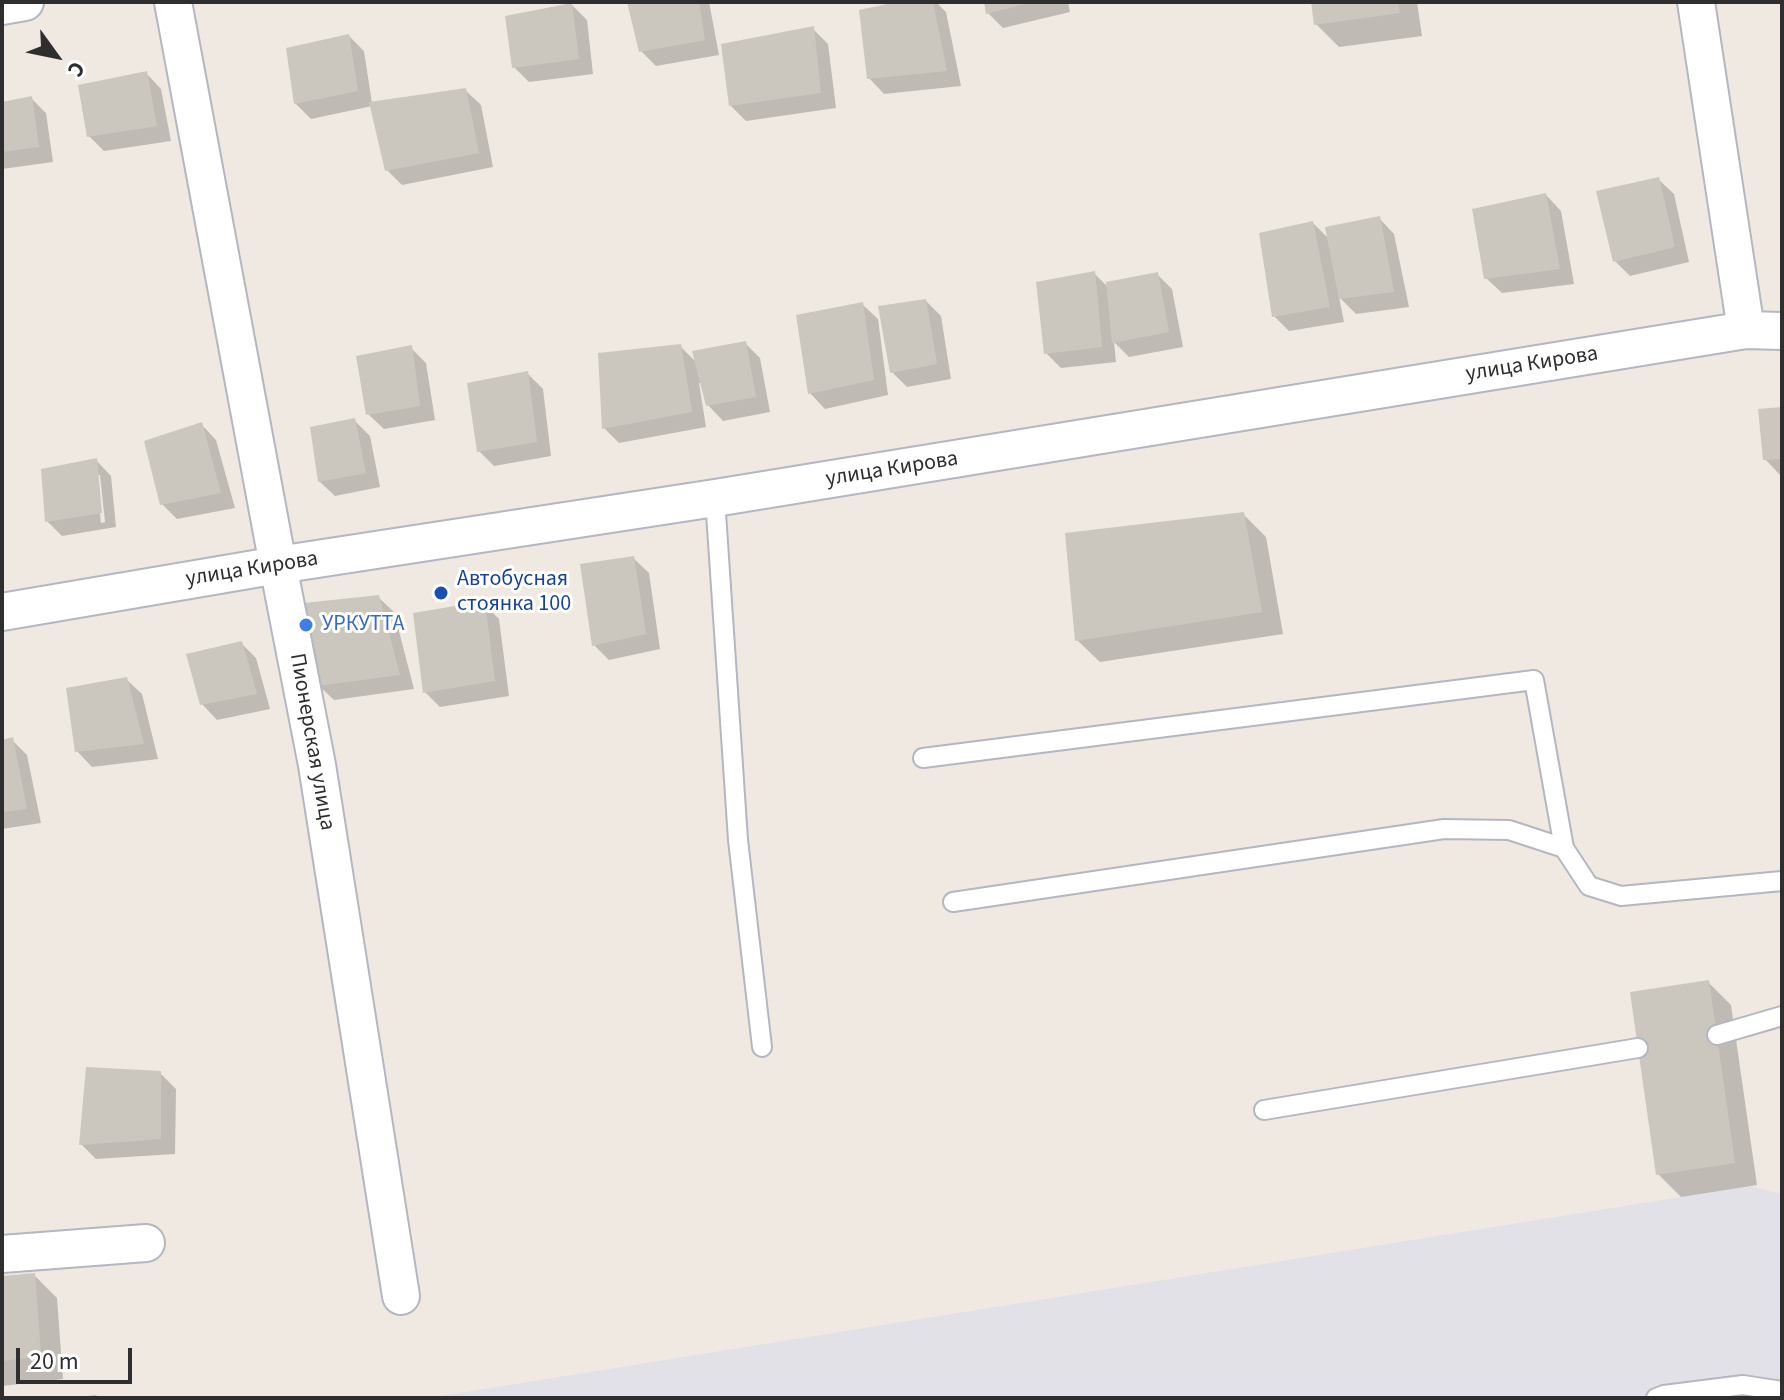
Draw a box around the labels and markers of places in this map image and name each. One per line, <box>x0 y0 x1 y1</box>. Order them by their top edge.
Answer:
place label: Автобусная стоянка 100 <box>457 567 571 618</box>
marker: Автобусная стоянка 100 <box>432 584 450 602</box>
place label: УРКУТТА <box>322 612 404 638</box>
marker: УРКУТТА <box>297 616 315 634</box>

